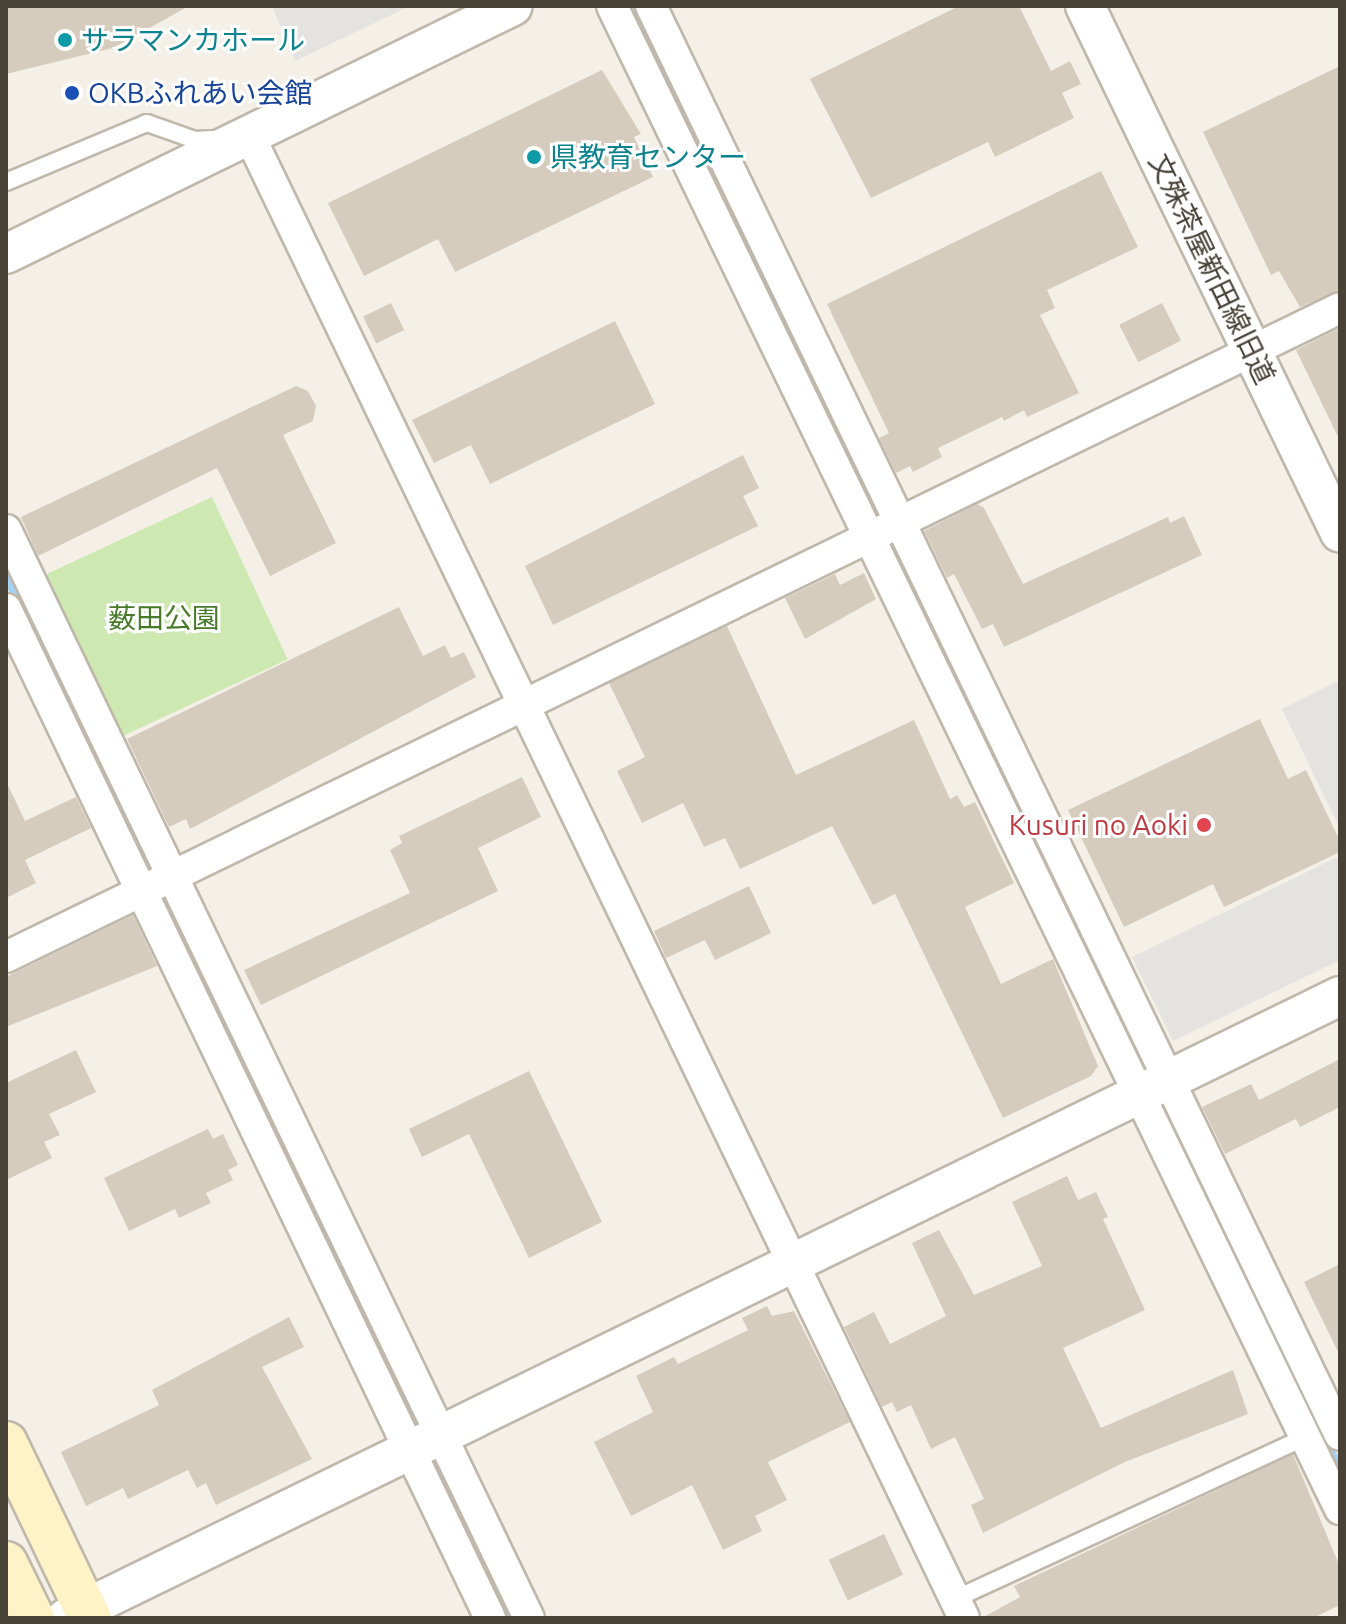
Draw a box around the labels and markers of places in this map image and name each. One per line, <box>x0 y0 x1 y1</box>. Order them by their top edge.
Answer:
place label: サラマンカホール <box>81 23 305 57</box>
marker: サラマンカホール <box>56 31 74 49</box>
place label: OKBふれあい会館 <box>88 76 313 110</box>
marker: OKBふれあい会館 <box>63 84 81 102</box>
place label: 県教育センター <box>550 140 746 174</box>
marker: 県教育センター <box>525 148 543 166</box>
place label: Kusuri no Aoki <box>1009 808 1188 842</box>
marker: Kusuri no Aoki <box>1195 816 1213 834</box>

